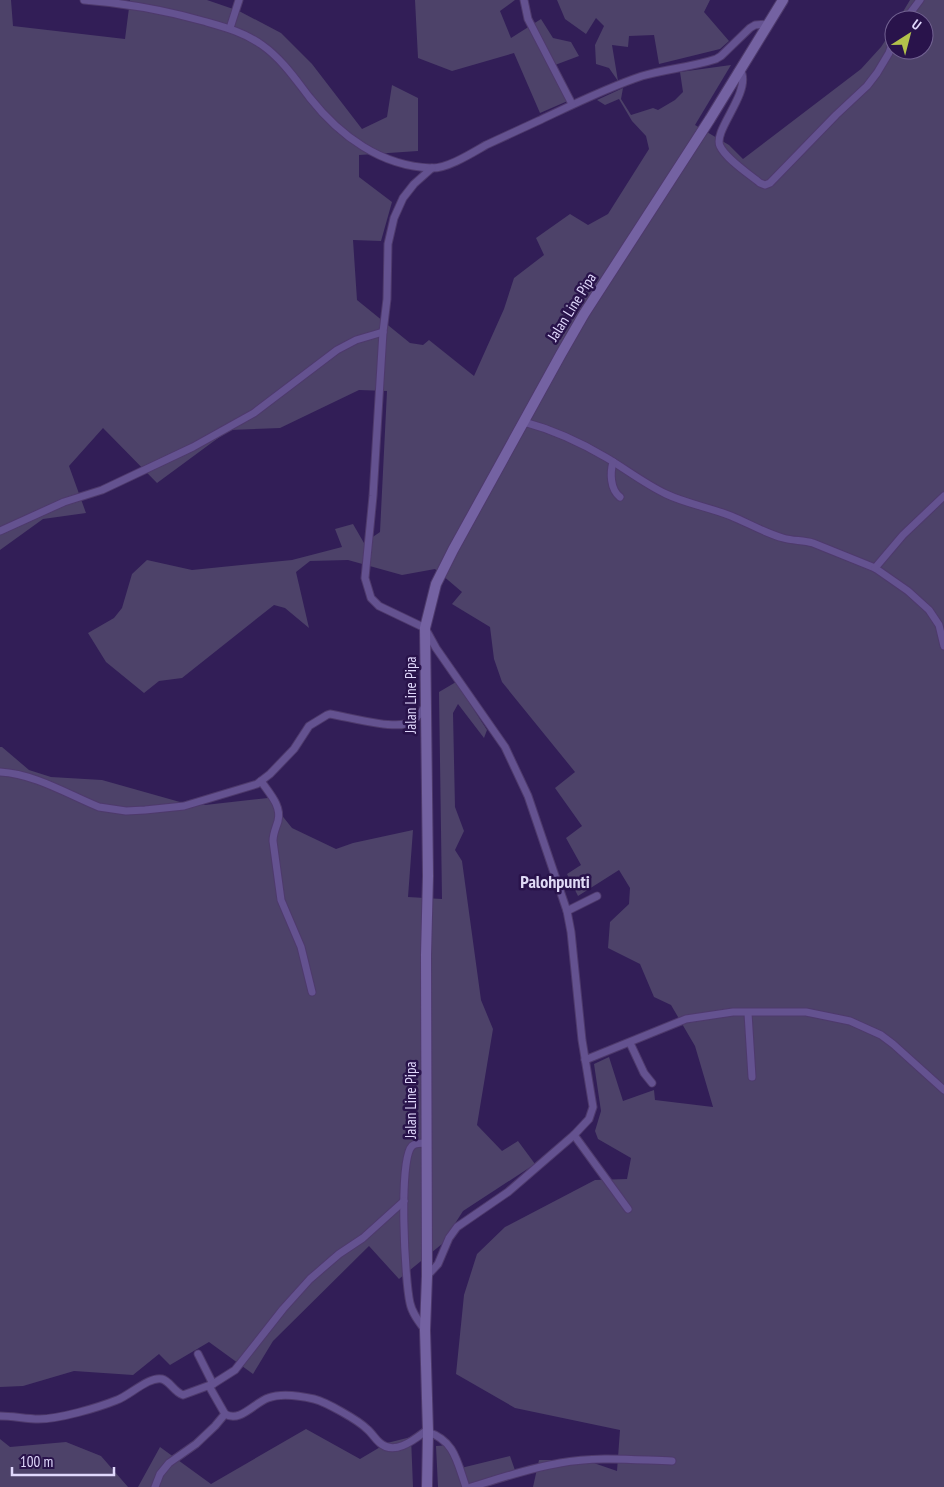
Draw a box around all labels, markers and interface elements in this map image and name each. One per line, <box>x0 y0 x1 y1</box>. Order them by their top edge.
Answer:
north arrow <box>884 10 934 60</box>
text: U <box>908 15 925 34</box>
street label: Jalan Line Pipa <box>543 269 600 345</box>
street label: Jalan Line Pipa <box>401 657 420 734</box>
district label: Palohpunti <box>520 870 590 893</box>
street label: Jalan Line Pipa <box>401 1062 420 1139</box>
scale bar <box>12 1444 115 1476</box>
text: 100 m <box>20 1452 53 1471</box>

